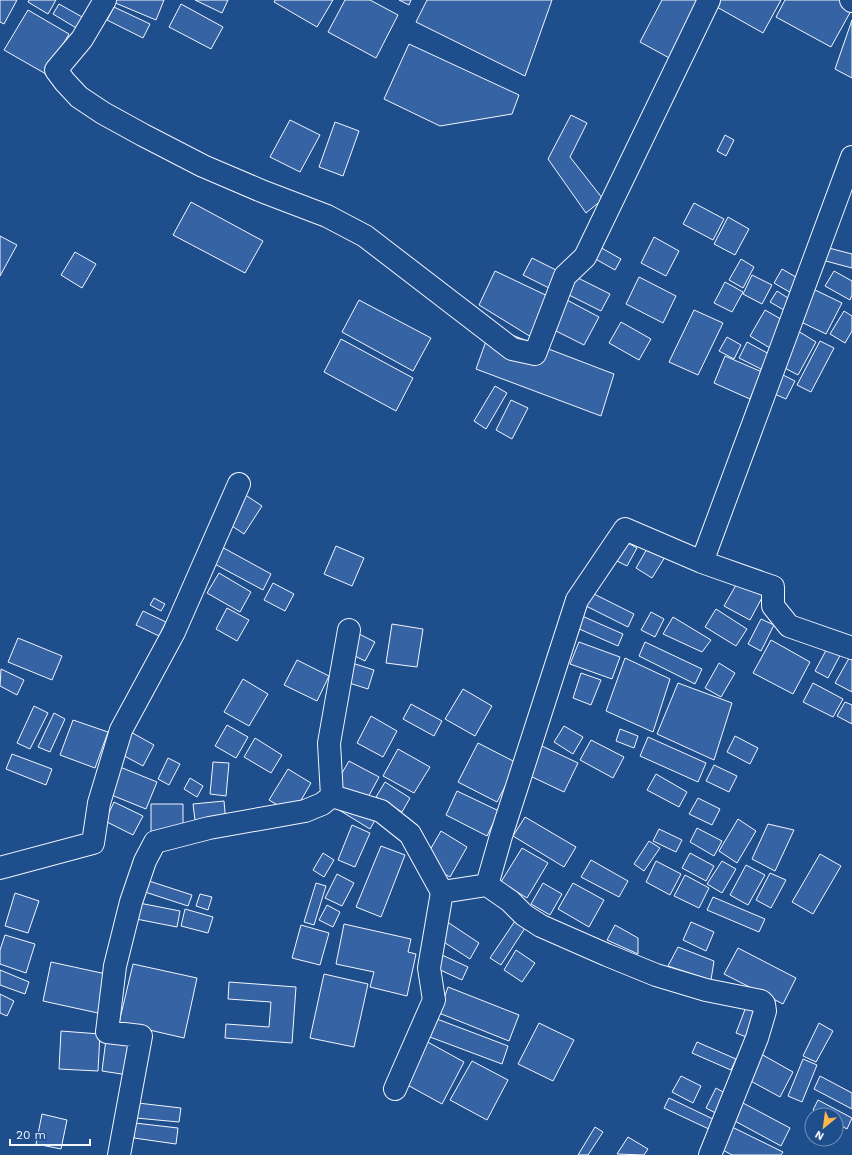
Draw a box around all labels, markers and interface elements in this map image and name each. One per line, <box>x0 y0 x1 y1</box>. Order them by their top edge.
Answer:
north arrow <box>804 1107 844 1147</box>
scale bar <box>10 1121 90 1147</box>
text: 20 m <box>16 1128 46 1142</box>
text: N <box>813 1128 826 1143</box>

